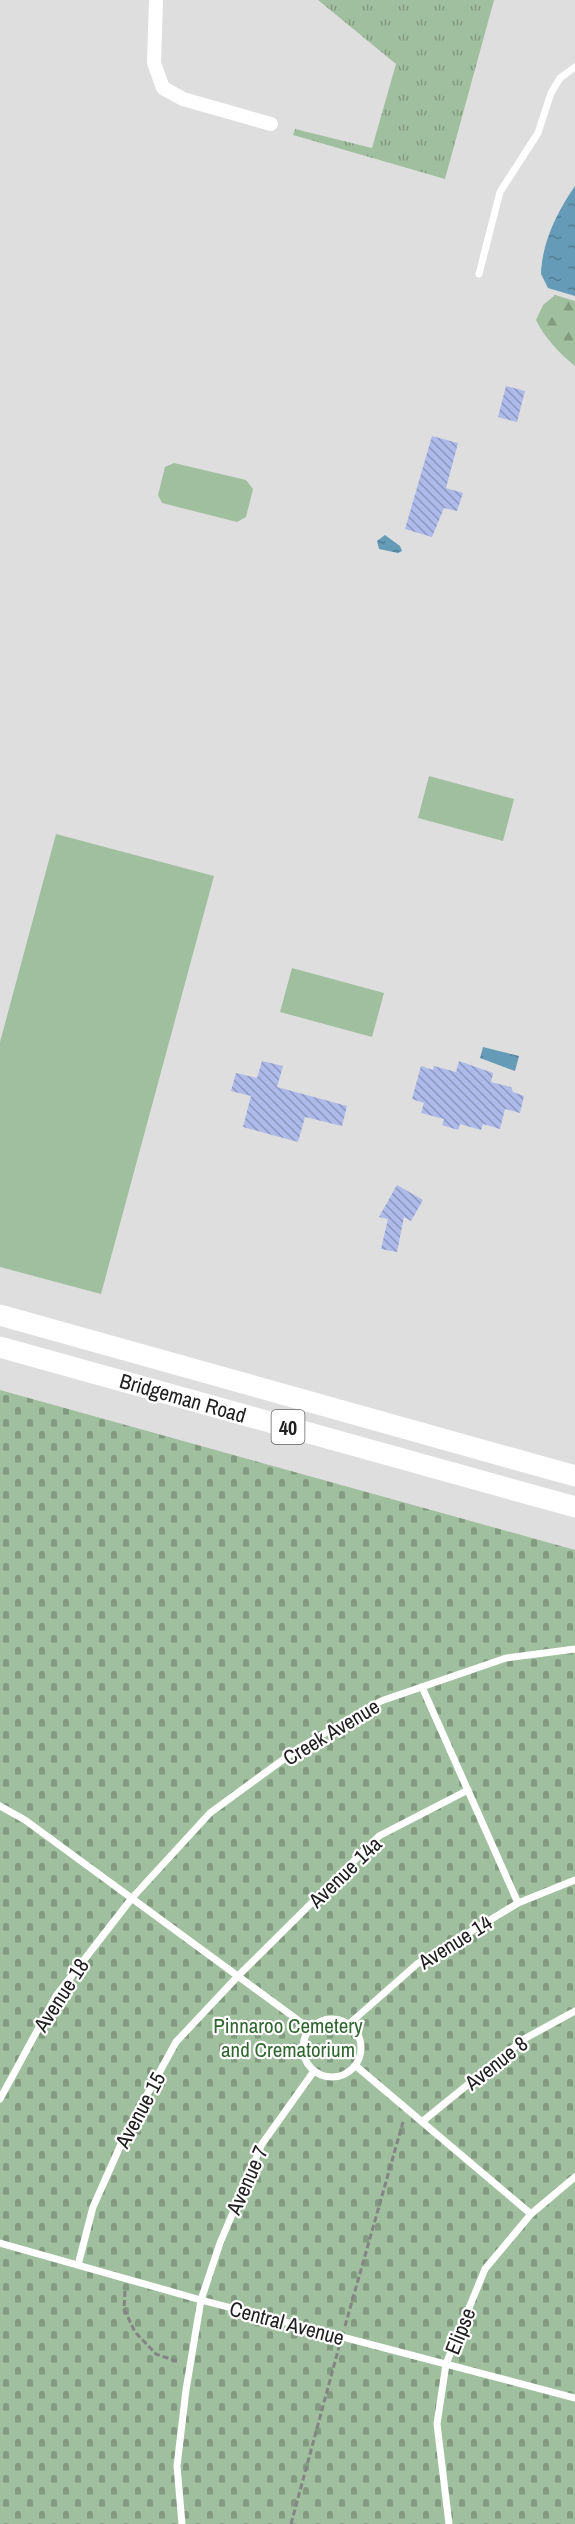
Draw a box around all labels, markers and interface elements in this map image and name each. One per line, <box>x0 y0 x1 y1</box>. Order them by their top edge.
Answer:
street label: Bridgeman Road <box>116 1366 250 1430</box>
road number: 40 <box>272 1410 304 1444</box>
street label: Creek Avenue <box>277 1692 385 1772</box>
street label: Avenue 14a <box>301 1829 388 1915</box>
street label: Avenue 14 <box>412 1908 498 1977</box>
street label: Avenue 18 <box>26 1953 96 2038</box>
park label: Pinnaroo Cemetery and Crematorium <box>213 2011 363 2064</box>
street label: Avenue 8 <box>458 2029 533 2097</box>
street label: Avenue 15 <box>107 2067 172 2154</box>
street label: Avenue 7 <box>219 2141 275 2220</box>
street label: Central Avenue <box>227 2294 347 2352</box>
street label: Elipse <box>438 2303 482 2359</box>

